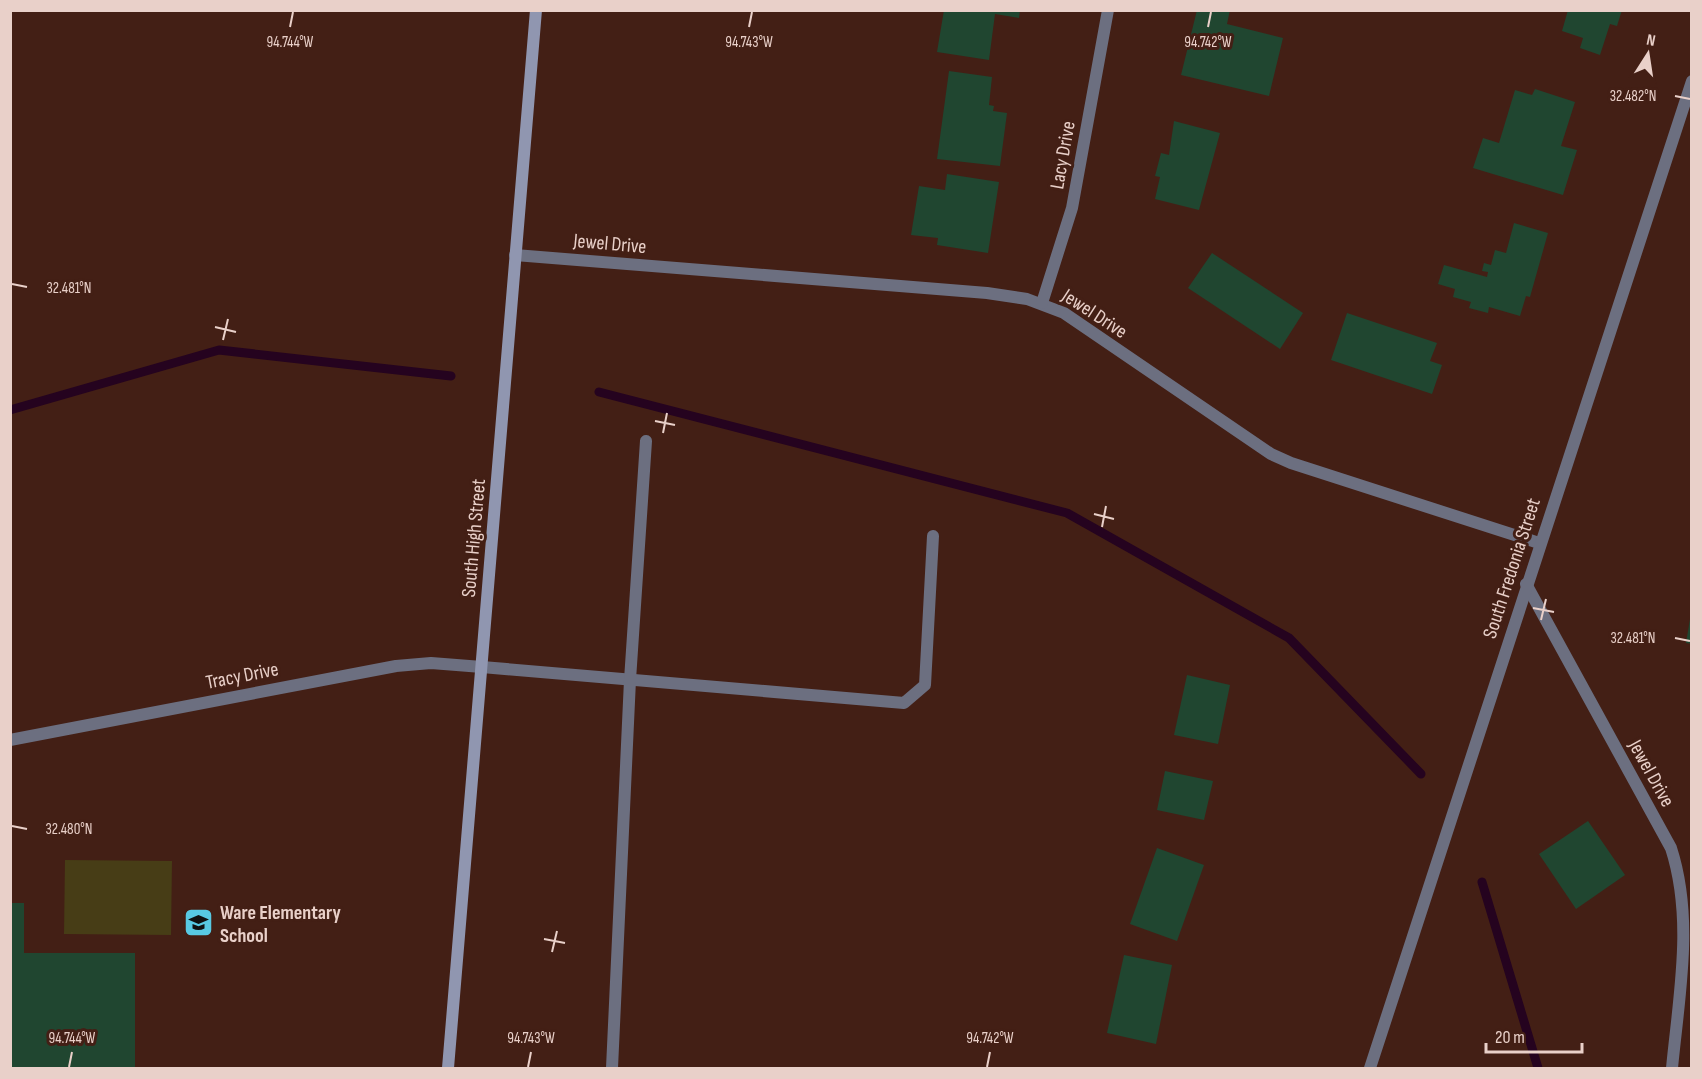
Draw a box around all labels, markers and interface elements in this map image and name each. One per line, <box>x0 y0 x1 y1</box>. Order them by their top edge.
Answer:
north arrow <box>1618 24 1678 84</box>
text: N <box>1645 31 1657 51</box>
text: 94.744°W <box>267 33 314 52</box>
text: 94.743°W <box>725 33 773 52</box>
text: 94.742°W <box>1184 33 1232 52</box>
text: 32.482°N <box>1610 87 1656 106</box>
street label: Lacy Drive <box>1045 119 1081 191</box>
street label: Jewel Drive <box>571 229 647 259</box>
text: 32.481°N <box>47 279 91 298</box>
street label: Jewel Drive <box>1056 283 1132 344</box>
street label: South High Street <box>457 478 491 598</box>
street label: South Fredonia Street <box>1478 495 1546 641</box>
text: 32.481°N <box>1611 629 1655 648</box>
street label: Tracy Drive <box>204 657 281 695</box>
street label: Jewel Drive <box>1622 735 1679 811</box>
text: 32.480°N <box>46 820 92 839</box>
place label: Ware Elementary School <box>220 901 341 948</box>
school or university icon: Ware Elementary School <box>183 907 215 939</box>
scale bar <box>1486 1016 1582 1054</box>
text: 20 m <box>1495 1027 1525 1048</box>
text: 94.744°W <box>49 1029 96 1048</box>
text: 94.743°W <box>507 1029 555 1048</box>
text: 94.742°W <box>966 1029 1014 1048</box>

